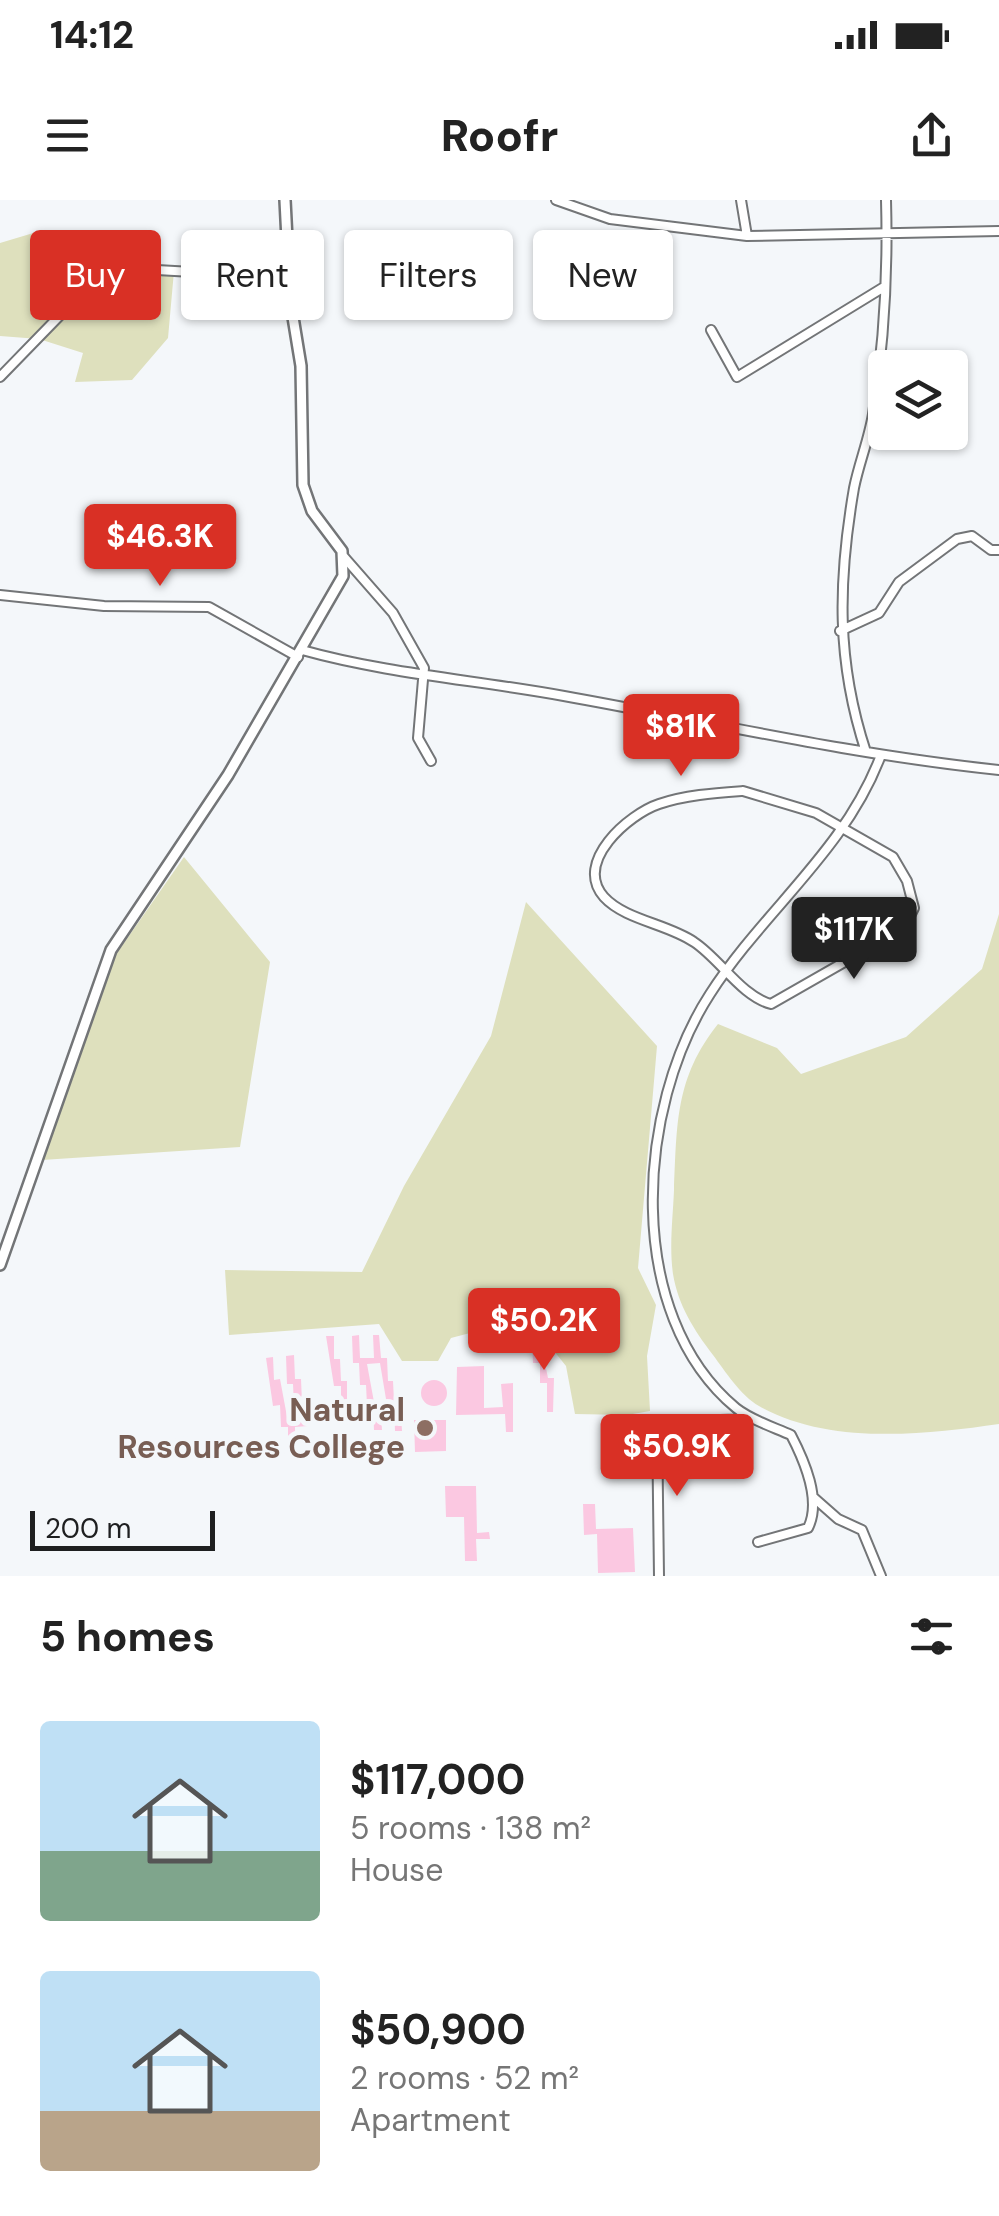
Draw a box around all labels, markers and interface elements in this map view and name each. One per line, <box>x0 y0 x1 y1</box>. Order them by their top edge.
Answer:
text: 14:12 <box>50 10 134 60</box>
text: Roofr <box>441 106 558 165</box>
icon: menu <box>40 108 95 163</box>
icon: share <box>904 108 959 163</box>
chip: Buy <box>30 230 161 320</box>
chip: Rent <box>181 230 324 320</box>
chip: Filters <box>344 230 513 320</box>
chip: New <box>533 230 673 320</box>
map controls <box>868 350 968 450</box>
button: layers <box>868 350 968 450</box>
pin: $46.3K <box>79 504 241 589</box>
text: $46.3K <box>106 515 214 557</box>
pin: $81K <box>622 694 740 779</box>
text: $81K <box>645 705 717 747</box>
pin: $117K <box>784 897 924 982</box>
text: $117K <box>814 908 894 950</box>
pin: $50.2K <box>463 1288 625 1373</box>
text: $50.2K <box>490 1299 598 1341</box>
place label: Natural Resources College <box>117 1389 405 1468</box>
pin: $50.9K <box>596 1414 758 1499</box>
marker: Natural Resources College <box>414 1417 436 1439</box>
text: $50.9K <box>623 1425 731 1467</box>
scale bar <box>30 1506 215 1550</box>
text: 200 m <box>45 1510 132 1547</box>
text: 5 homes <box>40 1609 215 1664</box>
icon: filters <box>904 1609 959 1664</box>
text: $117,000 <box>350 1752 525 1807</box>
icon: home <box>120 1761 240 1881</box>
text: 5 rooms · 138 m² <box>350 1807 591 1849</box>
text: House <box>350 1849 443 1891</box>
text: $50,900 <box>350 2002 526 2057</box>
icon: home <box>120 2011 240 2131</box>
text: 2 rooms · 52 m² <box>350 2057 579 2099</box>
text: Apartment <box>350 2099 511 2141</box>

